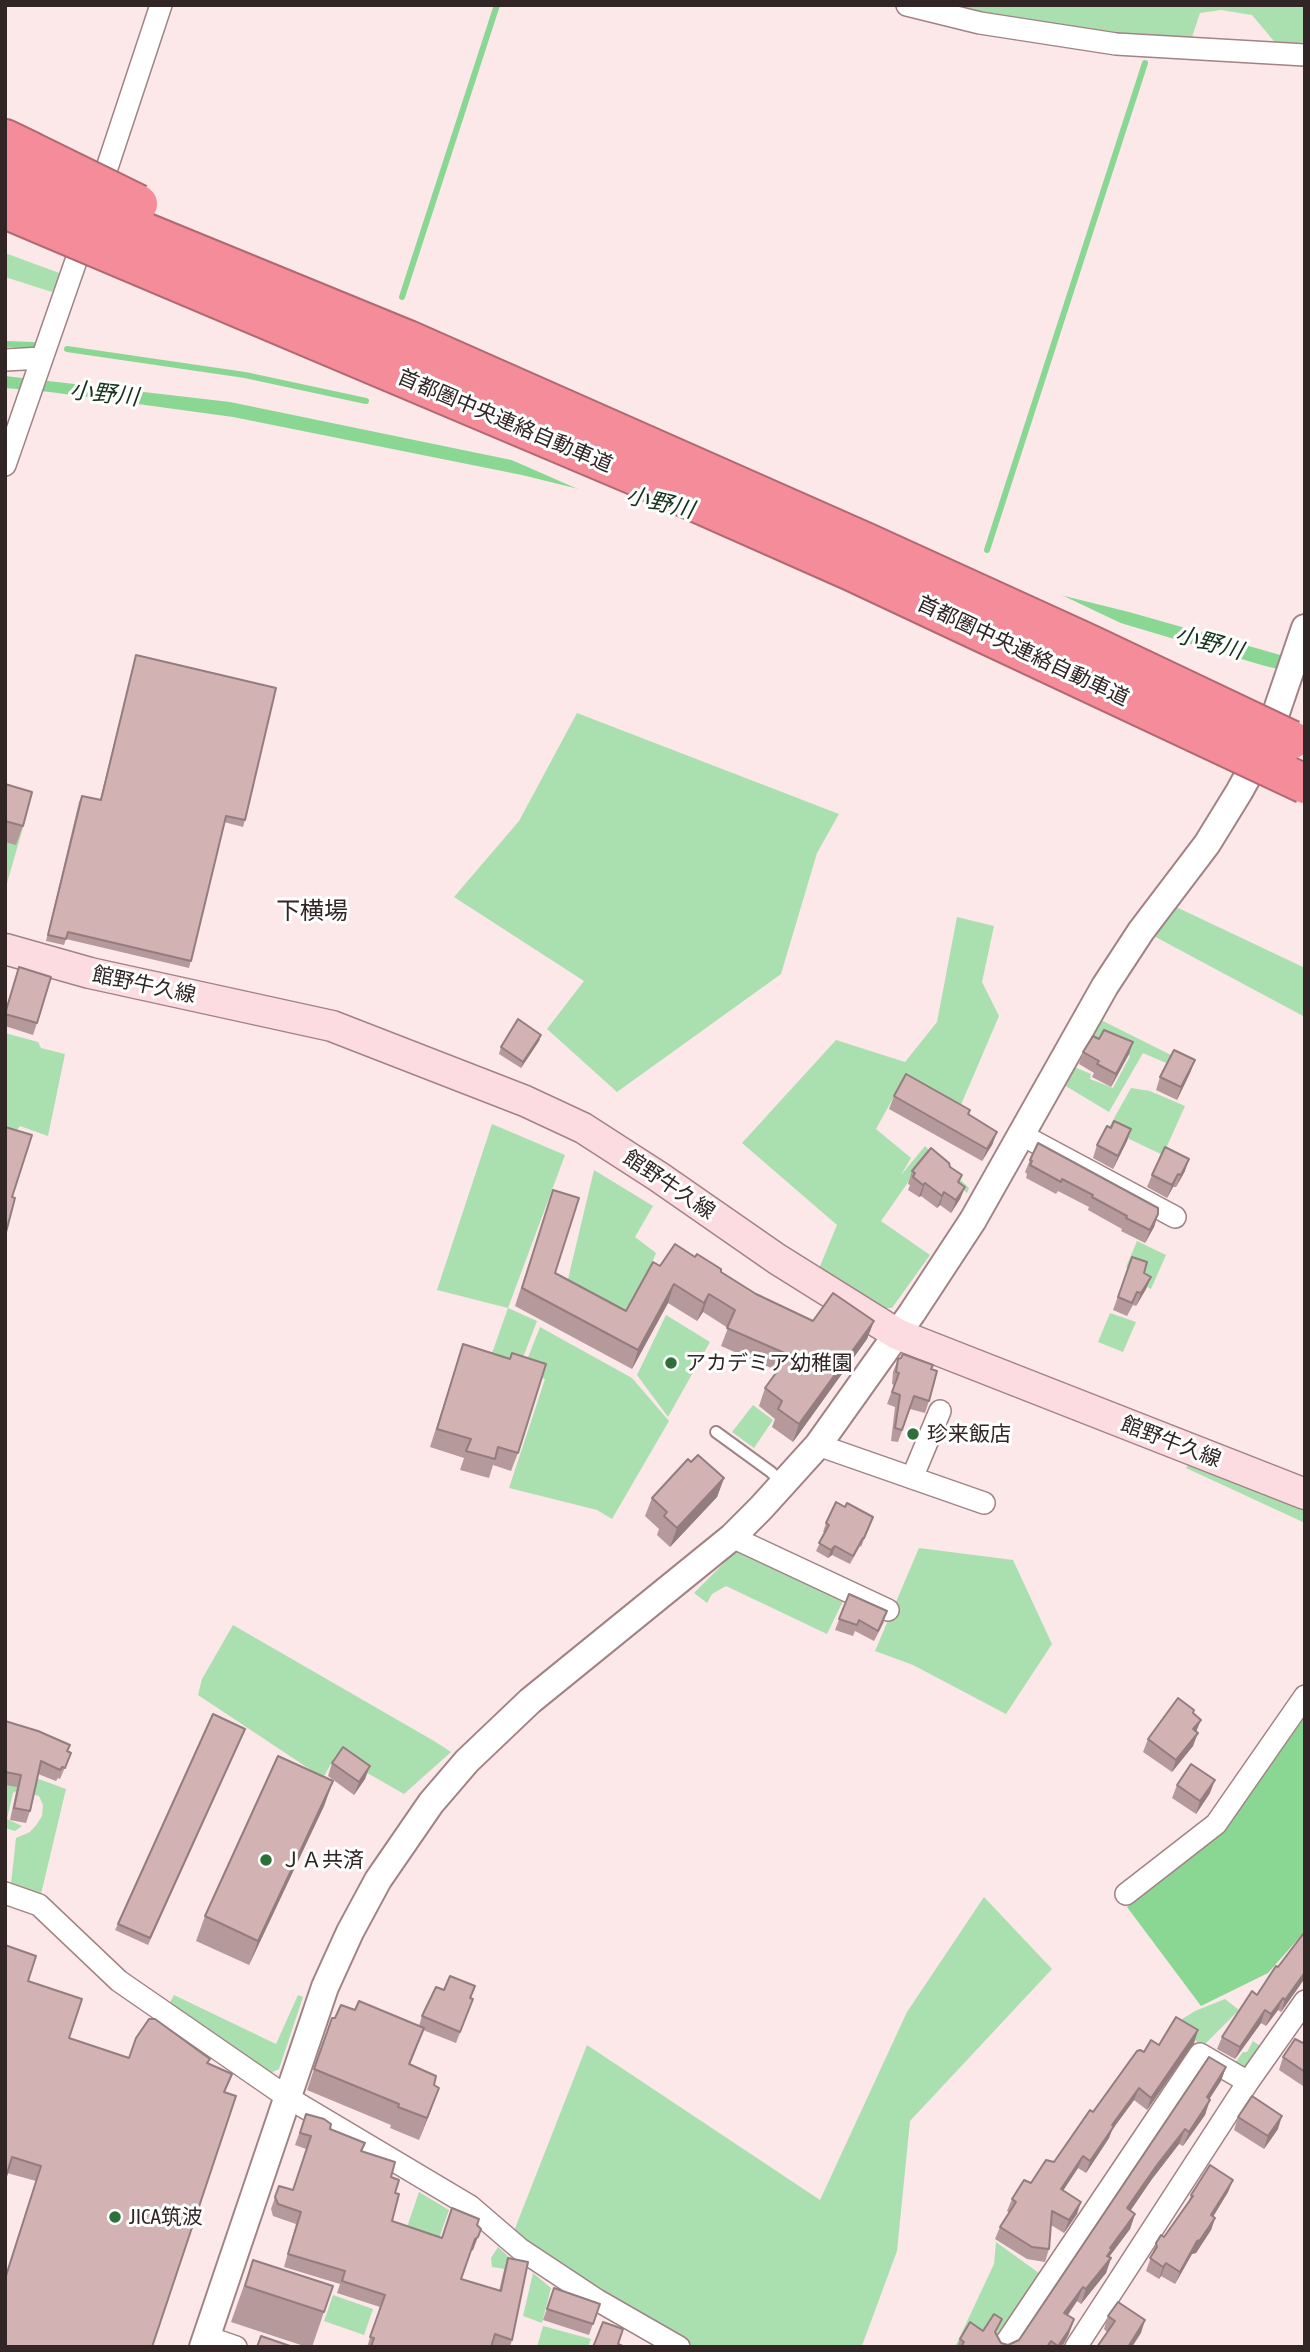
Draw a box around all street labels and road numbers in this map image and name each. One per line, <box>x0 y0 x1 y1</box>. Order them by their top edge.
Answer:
street label: 首都圏中央連絡自動車道 <box>394 364 616 478</box>
street label: 首都圏中央連絡自動車道 <box>913 591 1133 711</box>
street label: 館野牛久線 <box>90 962 198 1008</box>
street label: 館野牛久線 <box>618 1145 720 1225</box>
street label: 館野牛久線 <box>1117 1411 1225 1473</box>

